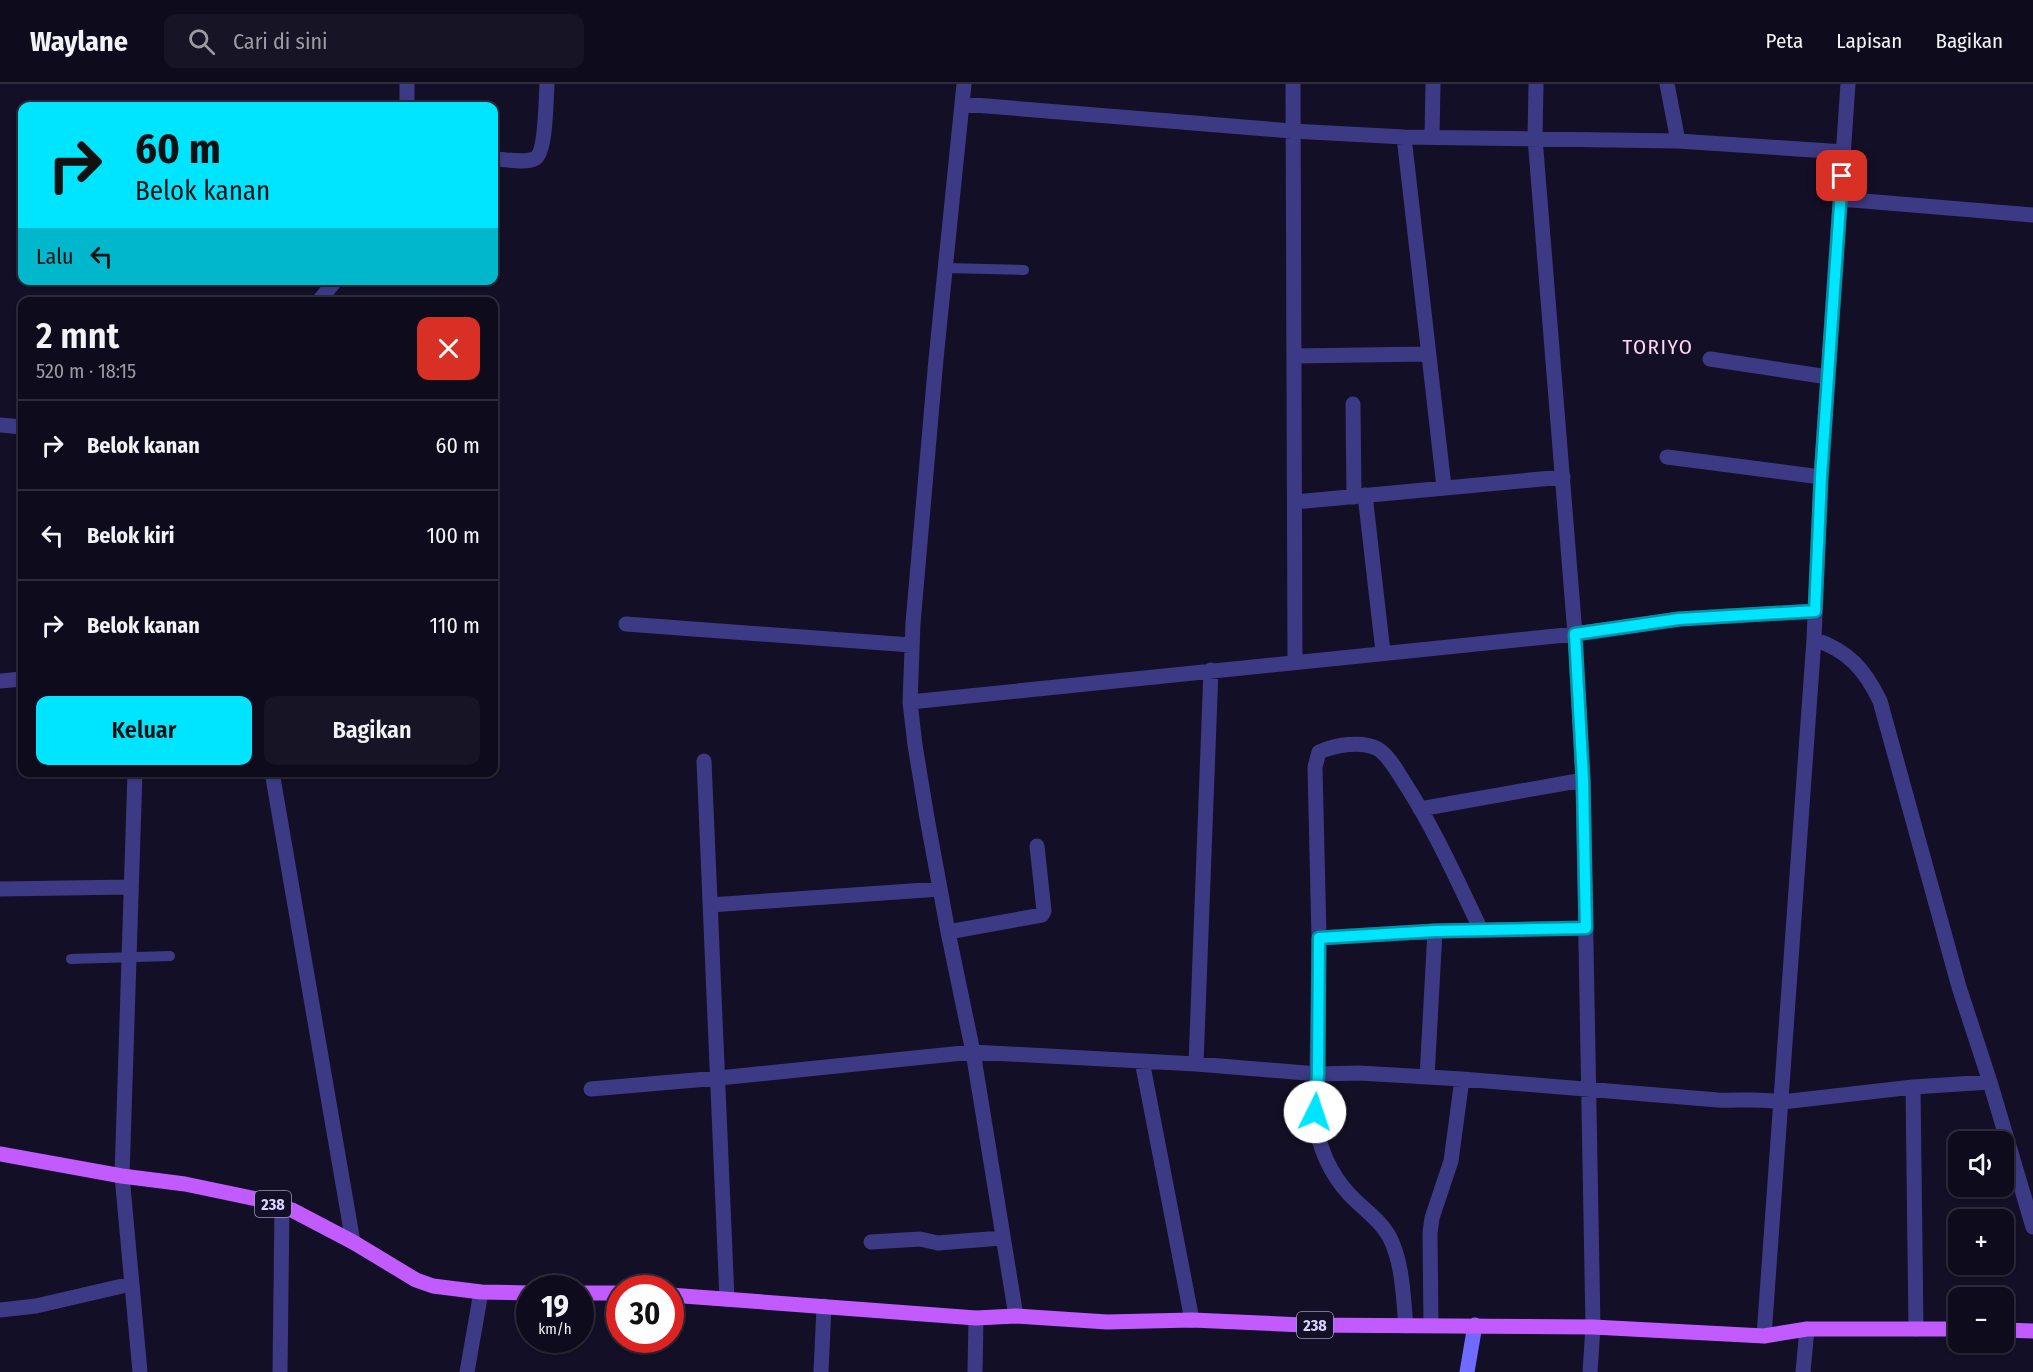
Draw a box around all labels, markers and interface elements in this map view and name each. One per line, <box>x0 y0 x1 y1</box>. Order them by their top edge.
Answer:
search box <box>164 14 584 68</box>
text: Waylane <box>30 25 128 58</box>
icon: search <box>185 25 218 58</box>
text: Cari di sini <box>233 28 328 55</box>
text: Peta <box>1766 28 1803 54</box>
text: Lapisan <box>1836 28 1902 54</box>
text: Bagikan <box>1935 28 2003 54</box>
text: 60 m <box>135 124 221 174</box>
icon: right <box>36 126 114 204</box>
pin <box>1816 150 1867 201</box>
icon: arrive <box>1825 159 1858 192</box>
text: Belok kanan <box>135 175 270 207</box>
icon: left <box>85 240 118 273</box>
text: Lalu <box>36 243 73 270</box>
text: 2 mnt <box>36 314 119 358</box>
button: close <box>417 317 480 380</box>
district label: TORIYO <box>1622 334 1694 360</box>
text: 520 m · 18:15 <box>36 359 136 383</box>
icon: right <box>36 429 69 462</box>
text: Belok kanan <box>87 432 200 459</box>
text: 60 m <box>436 432 480 459</box>
icon: left <box>36 519 69 552</box>
text: Belok kiri <box>87 522 175 549</box>
text: 100 m <box>426 522 480 549</box>
icon: right <box>36 609 69 642</box>
text: Belok kanan <box>87 612 200 639</box>
text: 110 m <box>430 612 480 639</box>
button: Keluar <box>36 696 252 765</box>
button: Bagikan <box>264 696 480 765</box>
position arrow <box>1283 1080 1347 1144</box>
map controls <box>1948 1131 2014 1353</box>
button: sound <box>1948 1131 2014 1197</box>
road number: 238 <box>255 1191 291 1217</box>
button: + <box>1948 1209 2014 1275</box>
speed limit sign: 30 <box>606 1275 684 1353</box>
button: − <box>1948 1287 2014 1353</box>
text: 19 <box>541 1289 569 1325</box>
road number: 238 <box>1297 1312 1333 1338</box>
text: km/h <box>538 1320 572 1338</box>

